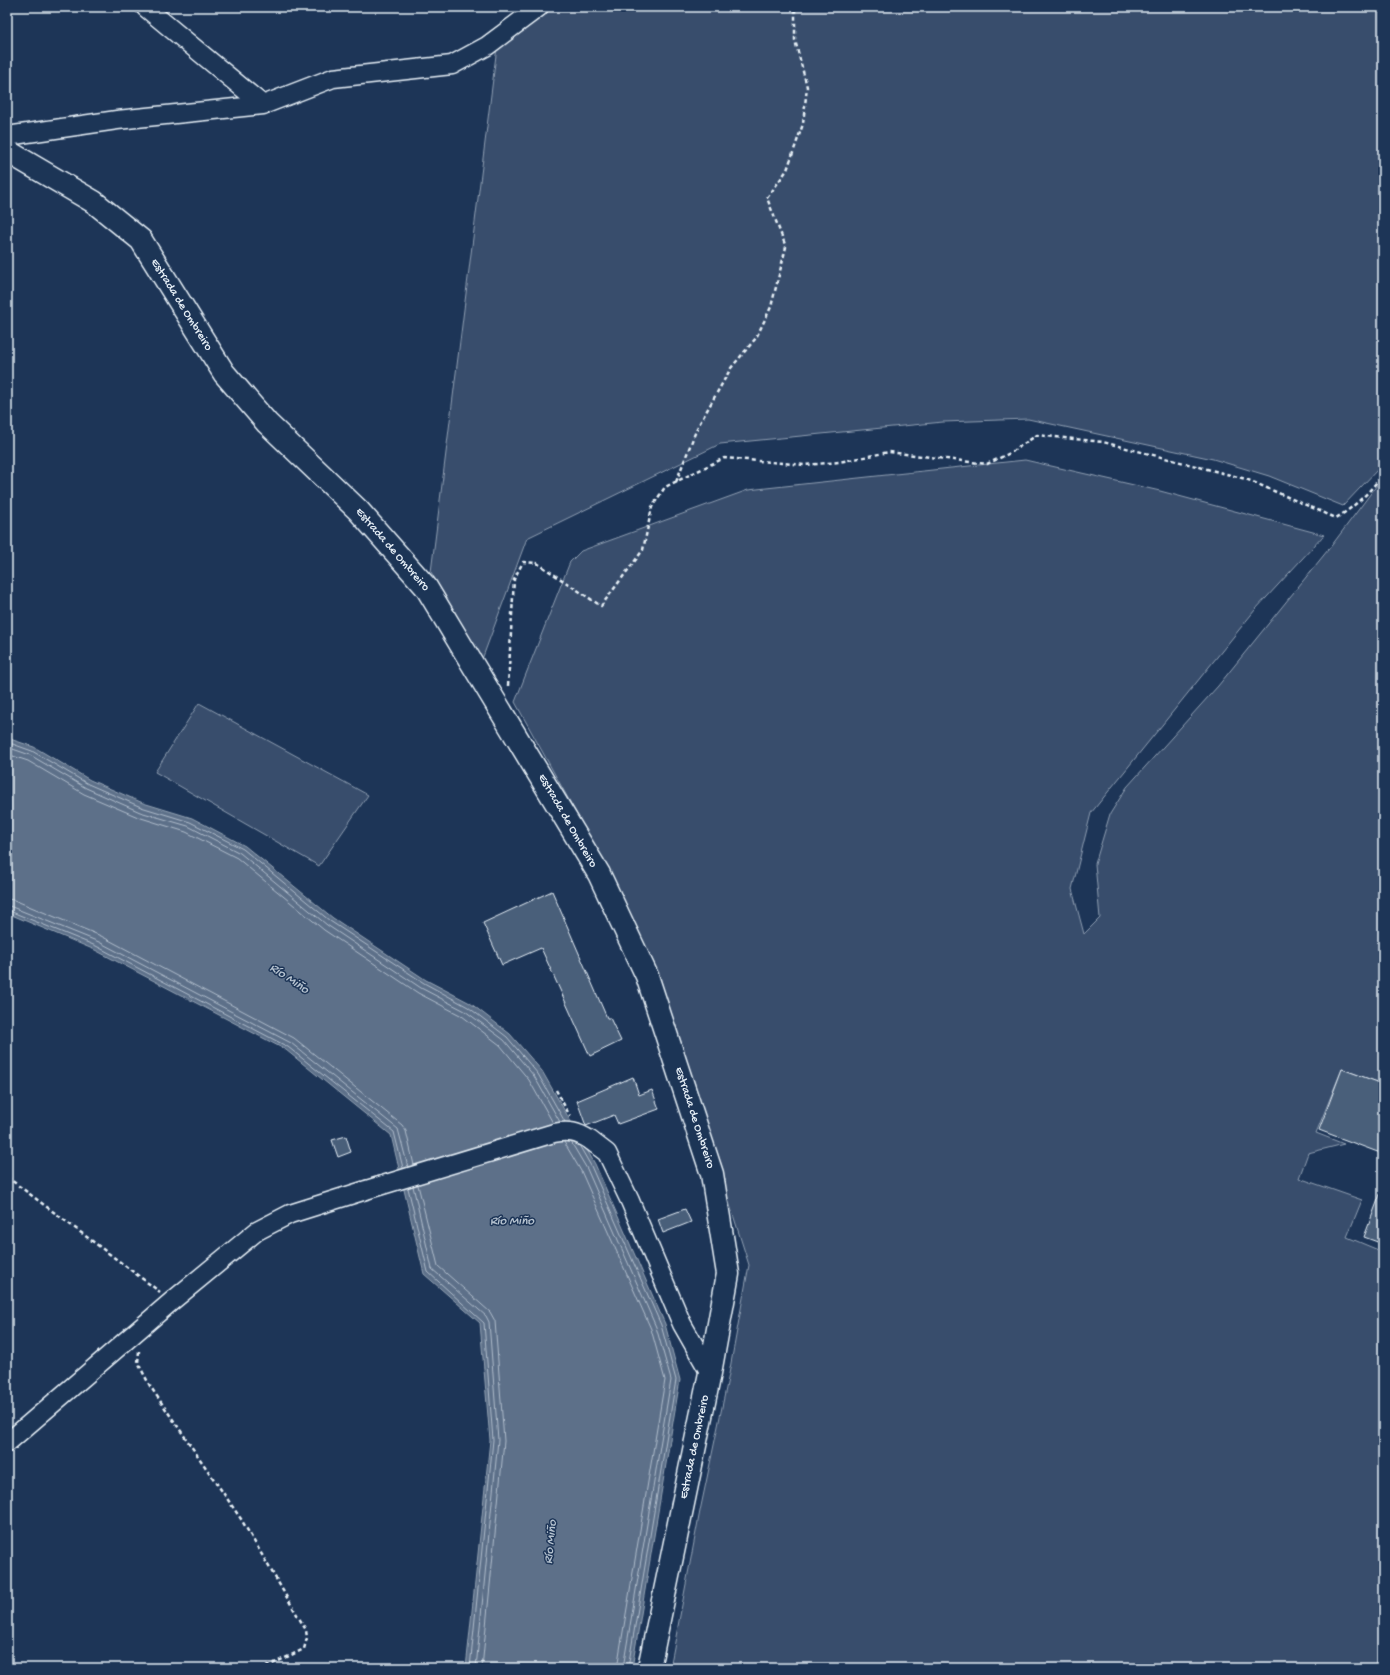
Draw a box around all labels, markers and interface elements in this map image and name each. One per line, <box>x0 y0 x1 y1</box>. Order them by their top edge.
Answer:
street label: Estrada de Ombreiro <box>147 256 215 354</box>
street label: Estrada de Ombreiro <box>352 505 432 595</box>
street label: Estrada de Ombreiro <box>534 772 600 870</box>
water label: Río Miño <box>266 960 313 998</box>
street label: Estrada de Ombreiro <box>671 1065 717 1171</box>
water label: Río Miño <box>490 1214 535 1229</box>
street label: Estrada de Ombreiro <box>677 1394 713 1500</box>
water label: Río Miño <box>541 1518 561 1565</box>

